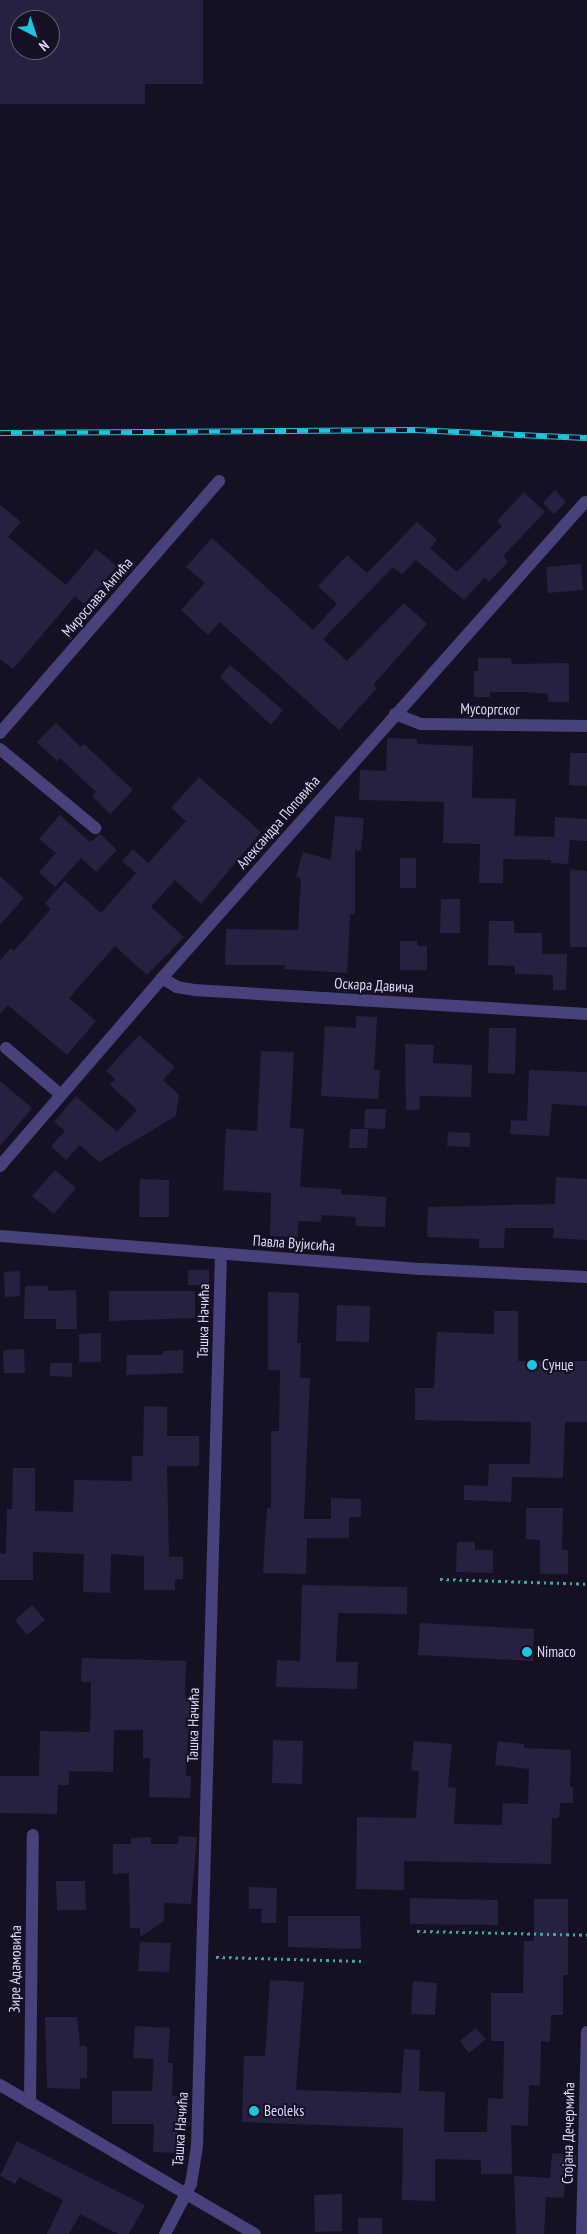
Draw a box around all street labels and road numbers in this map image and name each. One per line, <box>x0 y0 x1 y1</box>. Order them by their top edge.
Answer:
street label: Мирослава Антића <box>58 554 136 640</box>
street label: Мусоргског <box>460 699 520 719</box>
street label: Александра Поповића <box>233 772 323 872</box>
street label: Оскара Давича <box>334 974 414 996</box>
street label: Павла Вујисића <box>252 1231 336 1255</box>
street label: Ташка Начића <box>193 1284 213 1358</box>
street label: Ташка Начића <box>183 1688 203 1762</box>
street label: Зире Адамовића <box>5 1925 25 2013</box>
street label: Стојана Дечермића <box>558 2082 578 2184</box>
street label: Ташка Начића <box>168 2091 192 2167</box>

